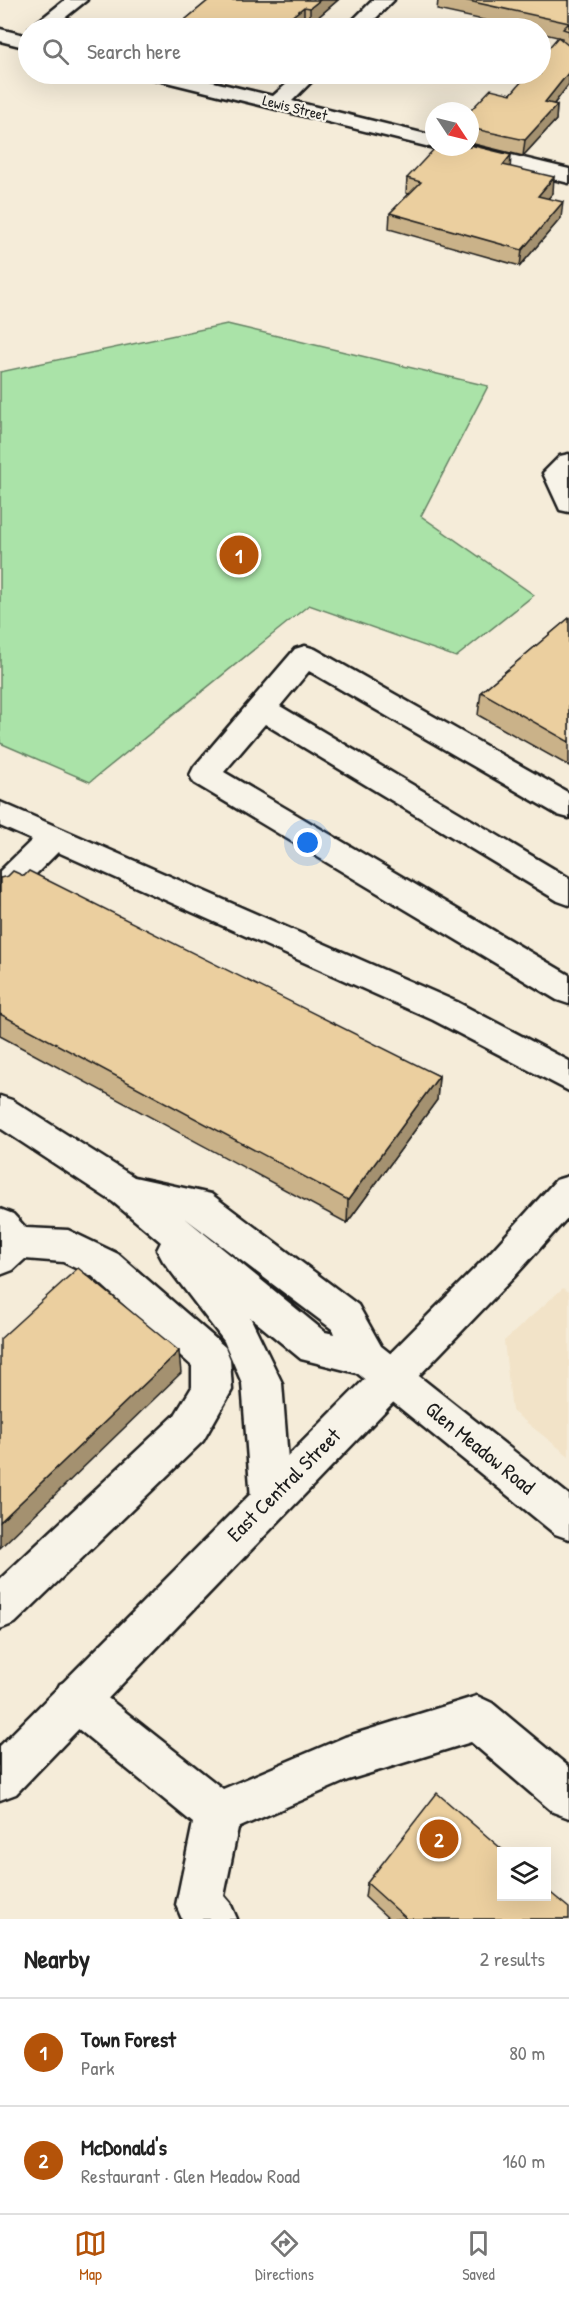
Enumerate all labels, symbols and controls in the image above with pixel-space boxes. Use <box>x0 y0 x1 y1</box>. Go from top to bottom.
search box <box>18 18 551 84</box>
icon: search <box>39 35 72 68</box>
text: Search here <box>87 36 181 66</box>
street label: Lewis Street <box>261 89 330 126</box>
north arrow <box>425 102 479 156</box>
pin: 1 <box>220 532 258 578</box>
your location <box>293 828 322 857</box>
street label: Glen Meadow Road <box>419 1394 541 1501</box>
street label: East Central Street <box>220 1421 347 1548</box>
pin: 2 <box>420 1816 458 1862</box>
map controls <box>497 1847 551 1901</box>
button: layers <box>497 1847 551 1901</box>
text: Nearby <box>24 1941 90 1976</box>
text: 2 results <box>480 1945 545 1972</box>
text: Town Forest <box>81 2024 176 2054</box>
text: 1 <box>40 2039 47 2066</box>
text: 80 m <box>509 2039 545 2066</box>
text: Park <box>81 2054 114 2081</box>
text: McDonald's <box>81 2132 167 2162</box>
text: 2 <box>39 2147 48 2174</box>
text: 160 m <box>503 2147 545 2174</box>
text: Restaurant · Glen Meadow Road <box>81 2162 300 2189</box>
tab: Map <box>74 2227 107 2285</box>
tab: Directions <box>255 2227 314 2285</box>
tab: Saved <box>462 2227 495 2285</box>

